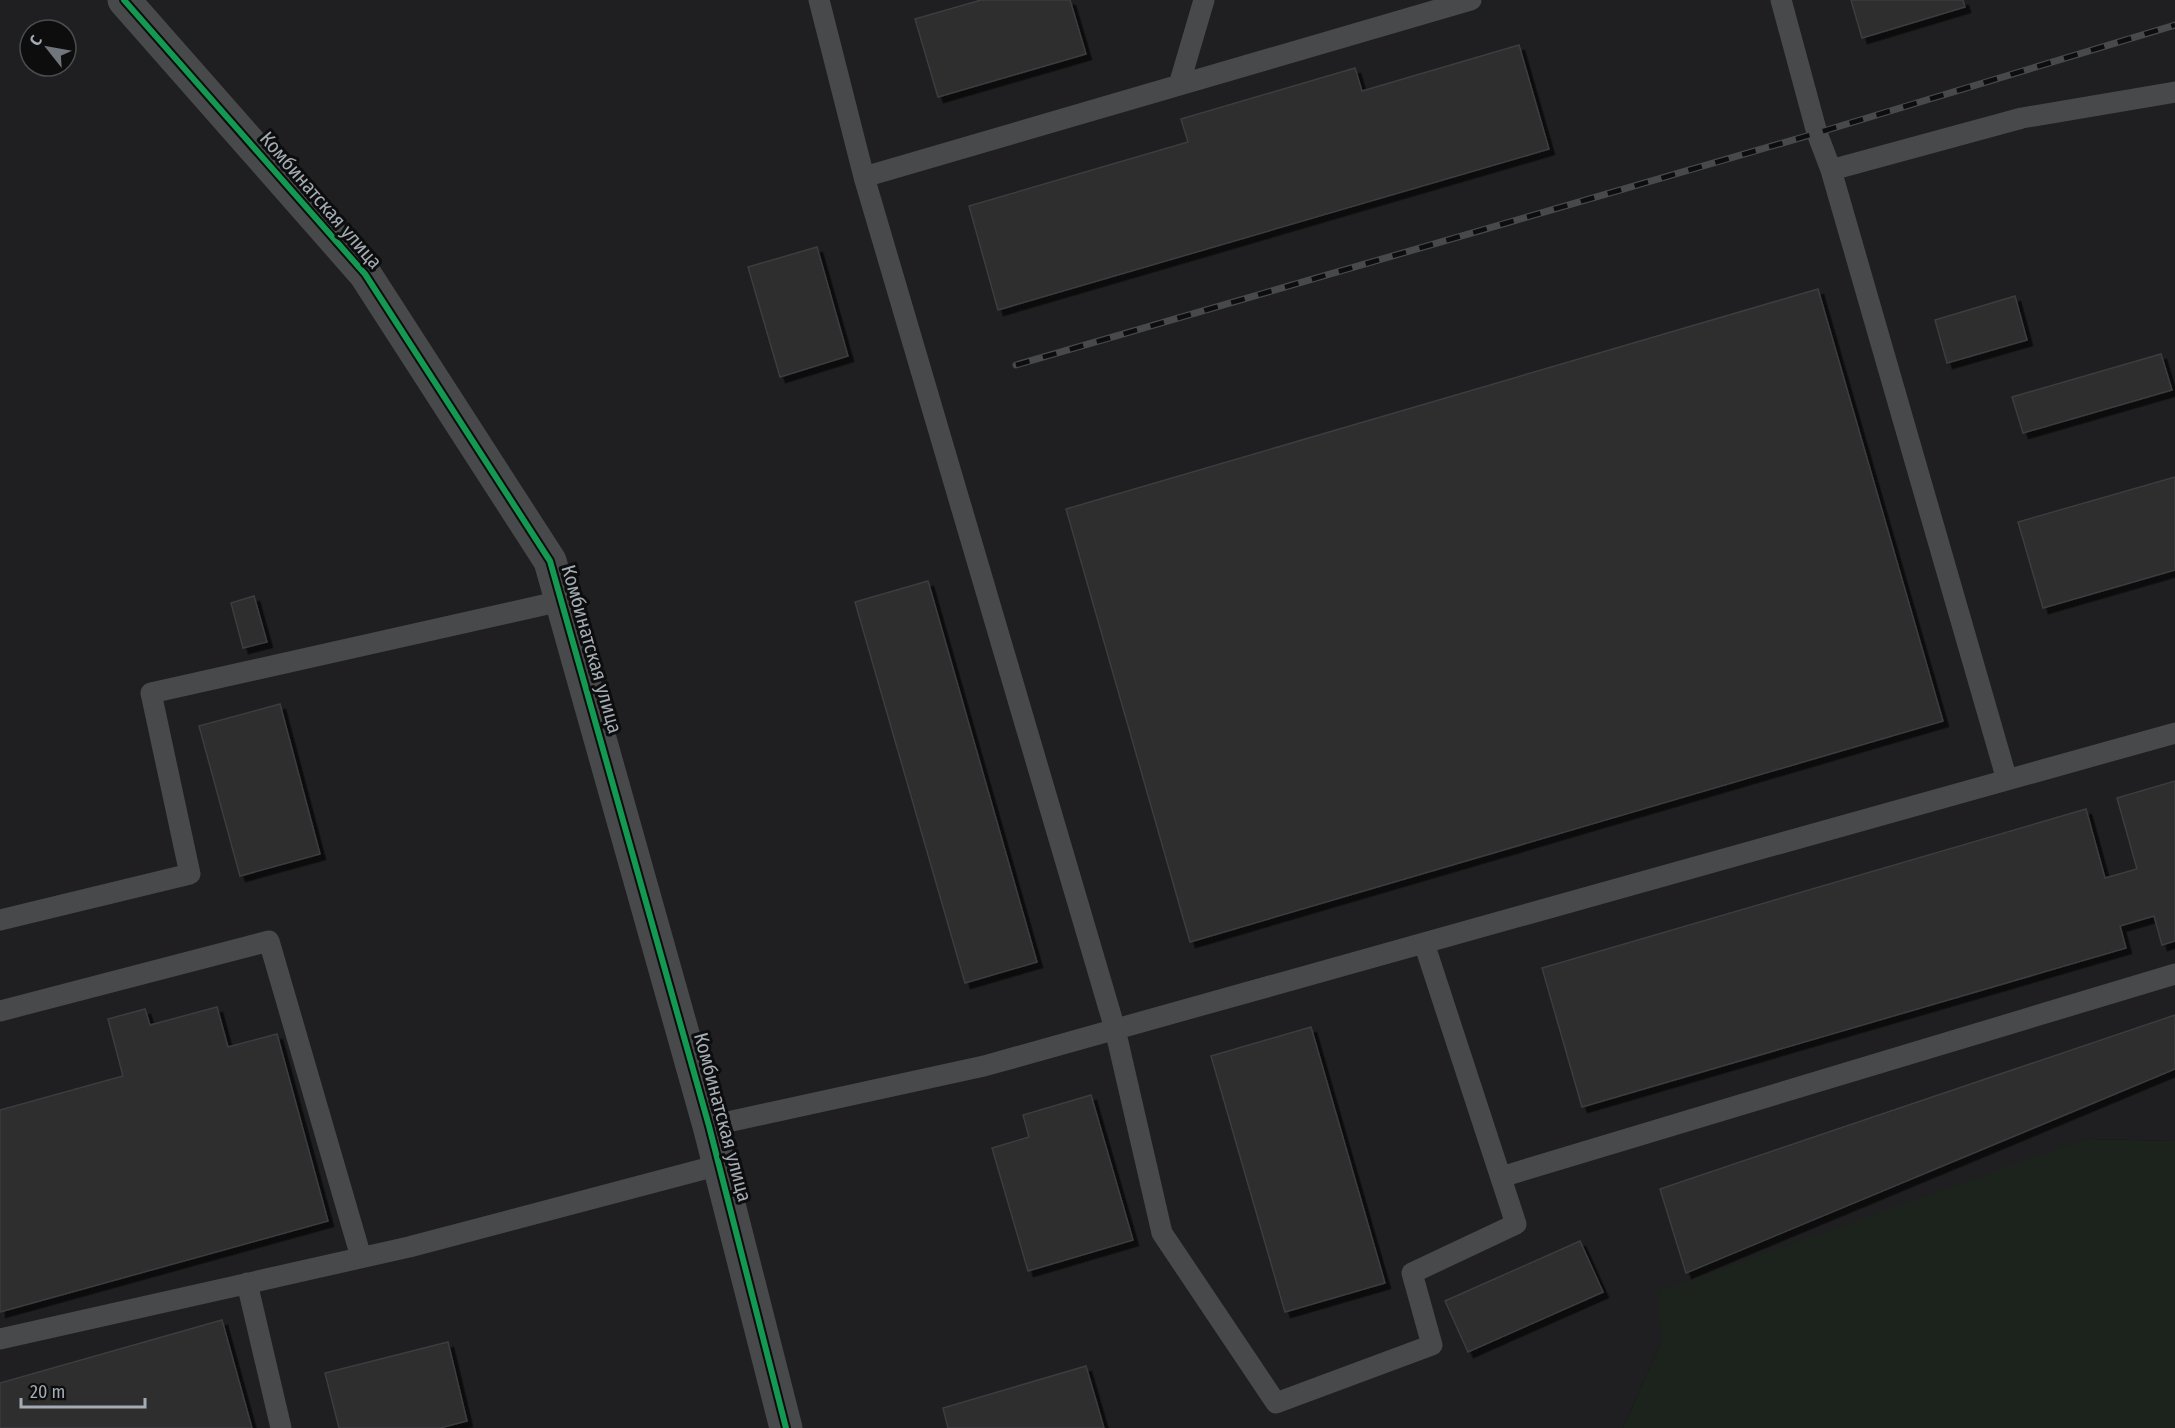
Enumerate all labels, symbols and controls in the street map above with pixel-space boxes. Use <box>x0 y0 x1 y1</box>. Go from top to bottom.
north arrow <box>18 18 78 78</box>
text: С <box>25 32 46 49</box>
street label: Комбинатская улица <box>255 126 387 274</box>
street label: Комбинатская улица <box>556 562 628 736</box>
street label: Комбинатская улица <box>689 1030 757 1204</box>
scale bar <box>21 1371 146 1409</box>
text: 20 m <box>30 1381 65 1403</box>

